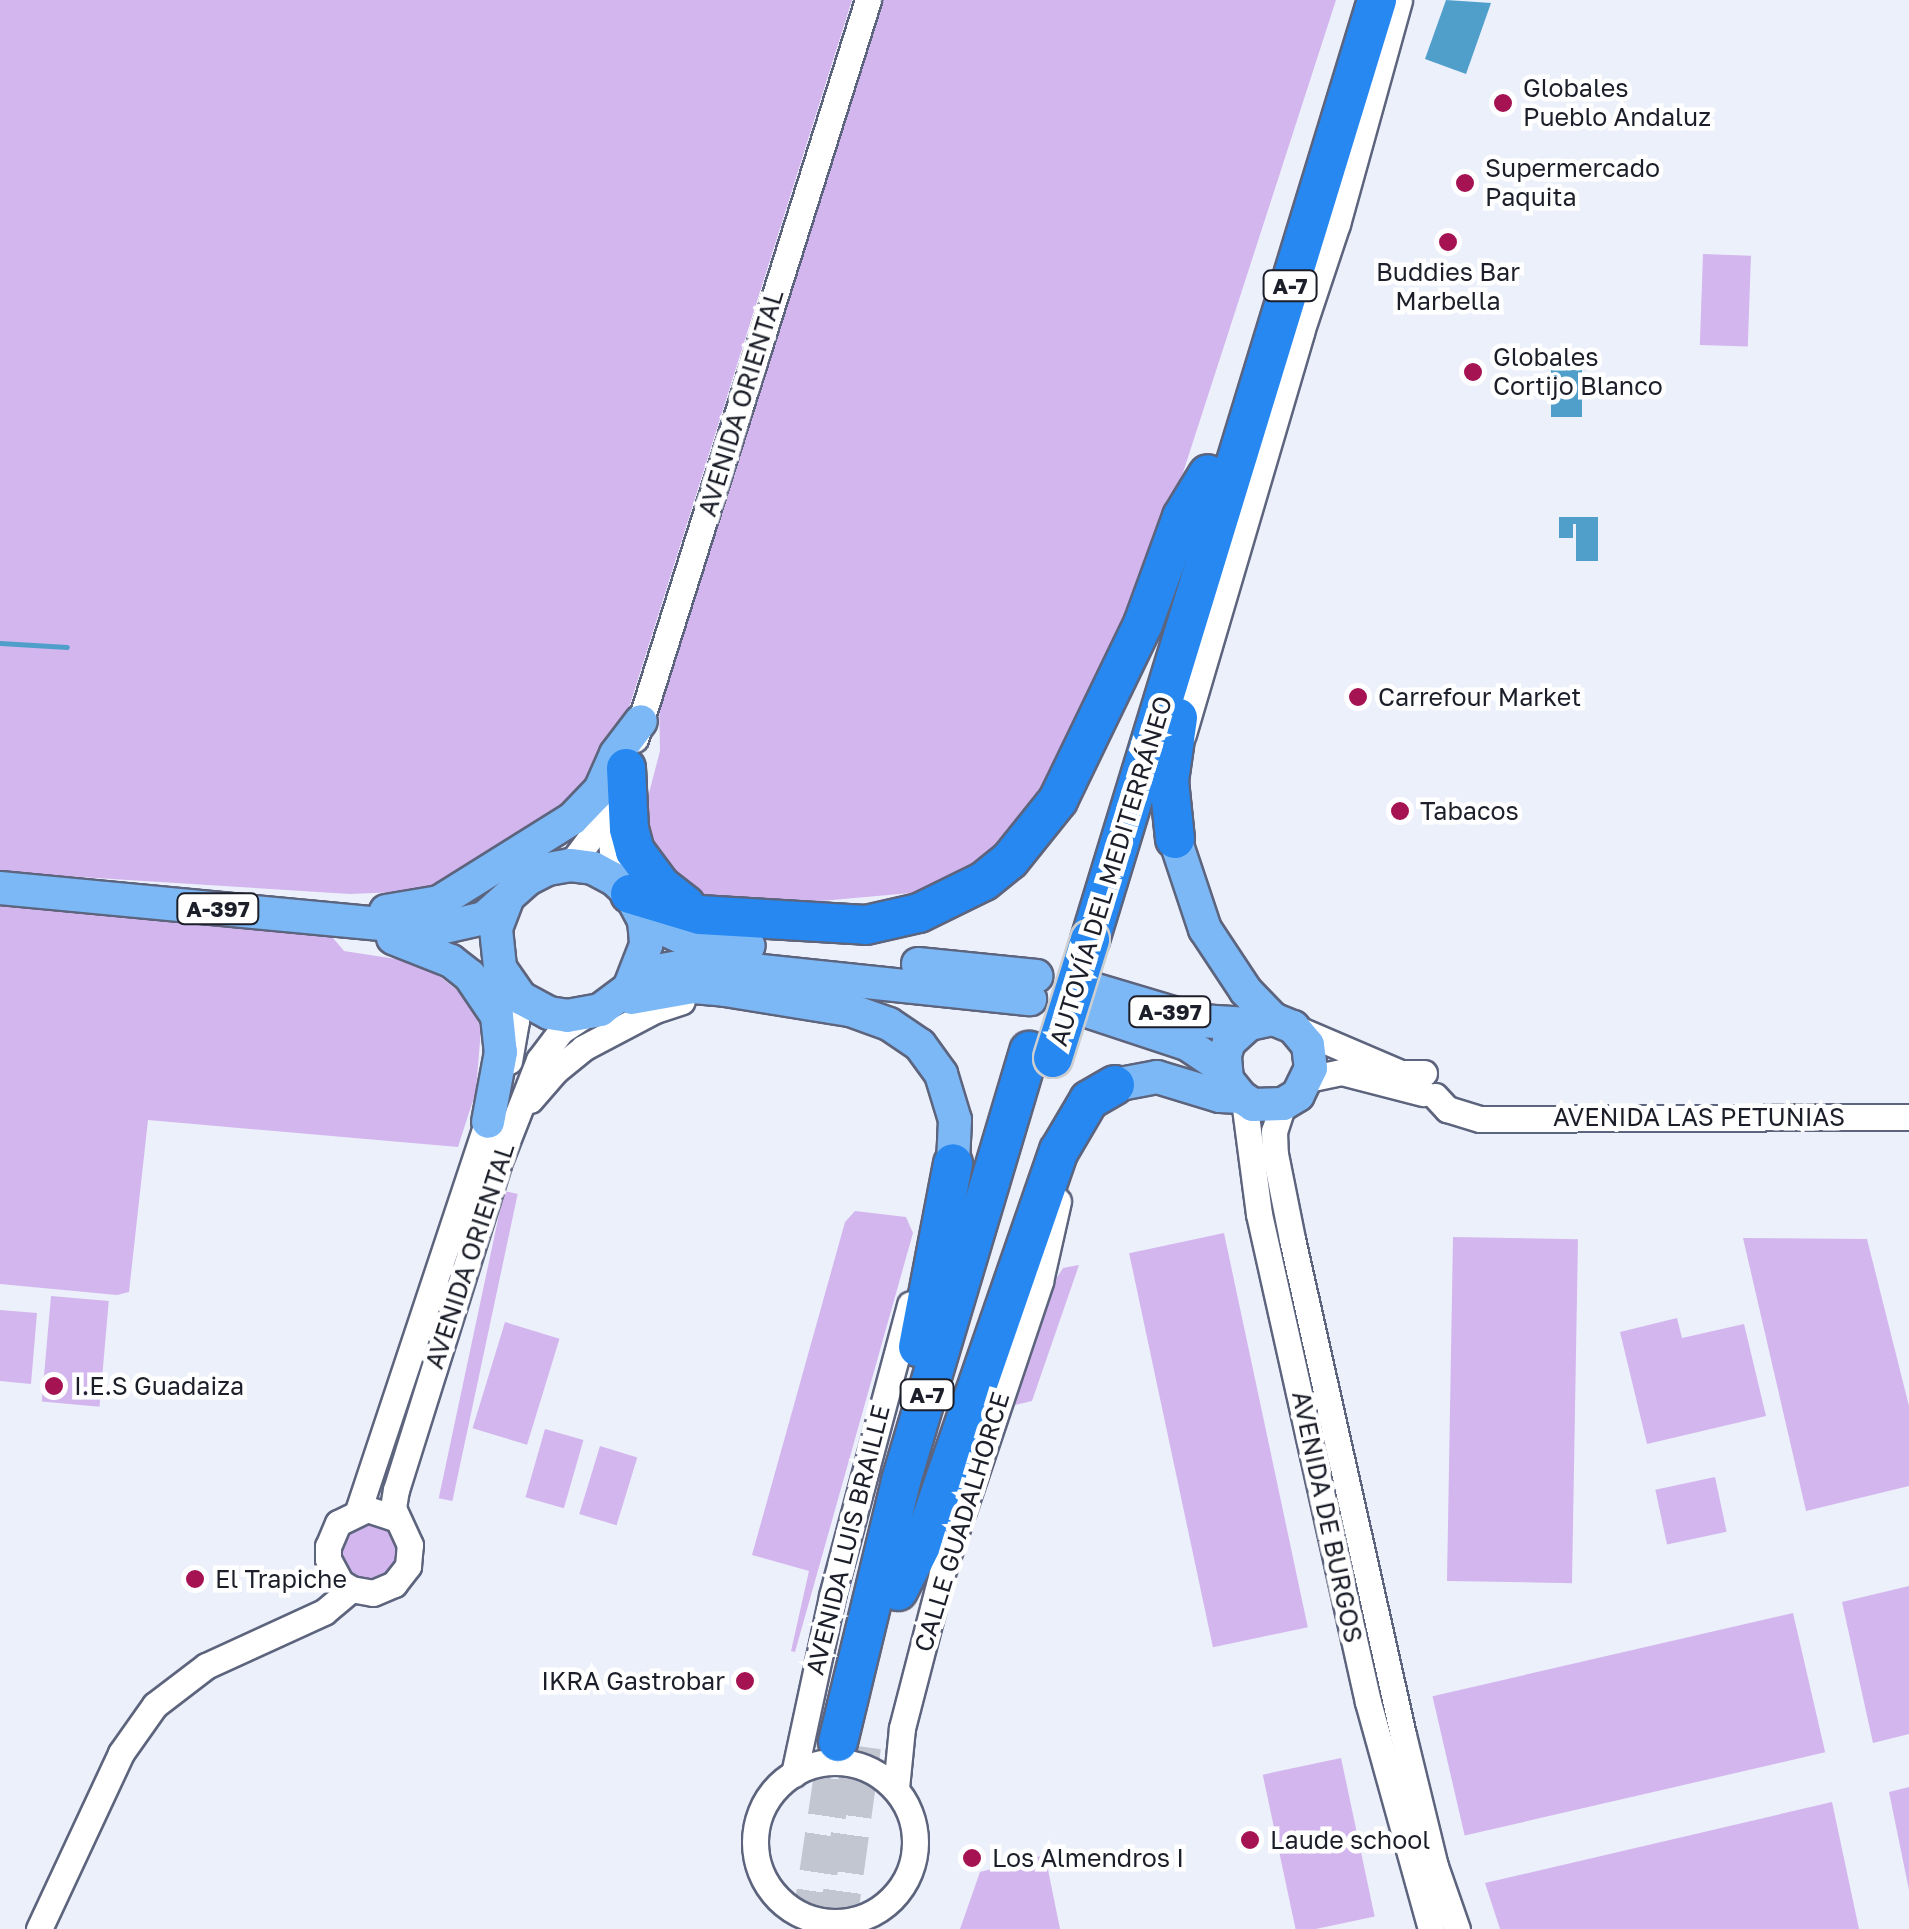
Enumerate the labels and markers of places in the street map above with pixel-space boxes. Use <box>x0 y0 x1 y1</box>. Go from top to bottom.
place label: Globales Pueblo Andaluz <box>1523 74 1711 133</box>
marker: Globales Pueblo Andaluz <box>1492 92 1514 114</box>
place label: Supermercado Paquita <box>1485 154 1660 213</box>
marker: Supermercado Paquita <box>1454 172 1476 194</box>
marker: Buddies Bar Marbella <box>1437 231 1459 253</box>
place label: Buddies Bar Marbella <box>1376 258 1520 317</box>
place label: Globales Cortijo Blanco <box>1493 343 1663 402</box>
marker: Globales Cortijo Blanco <box>1462 361 1484 383</box>
place label: Carrefour Market <box>1378 682 1581 712</box>
marker: Carrefour Market <box>1347 686 1369 708</box>
place label: Tabacos <box>1420 796 1519 826</box>
marker: Tabacos <box>1389 800 1411 822</box>
place label: I.E.S Guadaiza <box>74 1371 244 1401</box>
marker: I.E.S Guadaiza <box>43 1375 65 1397</box>
place label: El Trapiche <box>215 1564 347 1594</box>
marker: El Trapiche <box>184 1568 206 1590</box>
place label: IKRA Gastrobar <box>541 1666 725 1696</box>
marker: IKRA Gastrobar <box>734 1670 756 1692</box>
place label: Laude school <box>1270 1825 1430 1855</box>
marker: Laude school <box>1239 1829 1261 1851</box>
place label: Los Almendros I <box>992 1843 1184 1873</box>
marker: Los Almendros I <box>961 1847 983 1869</box>

